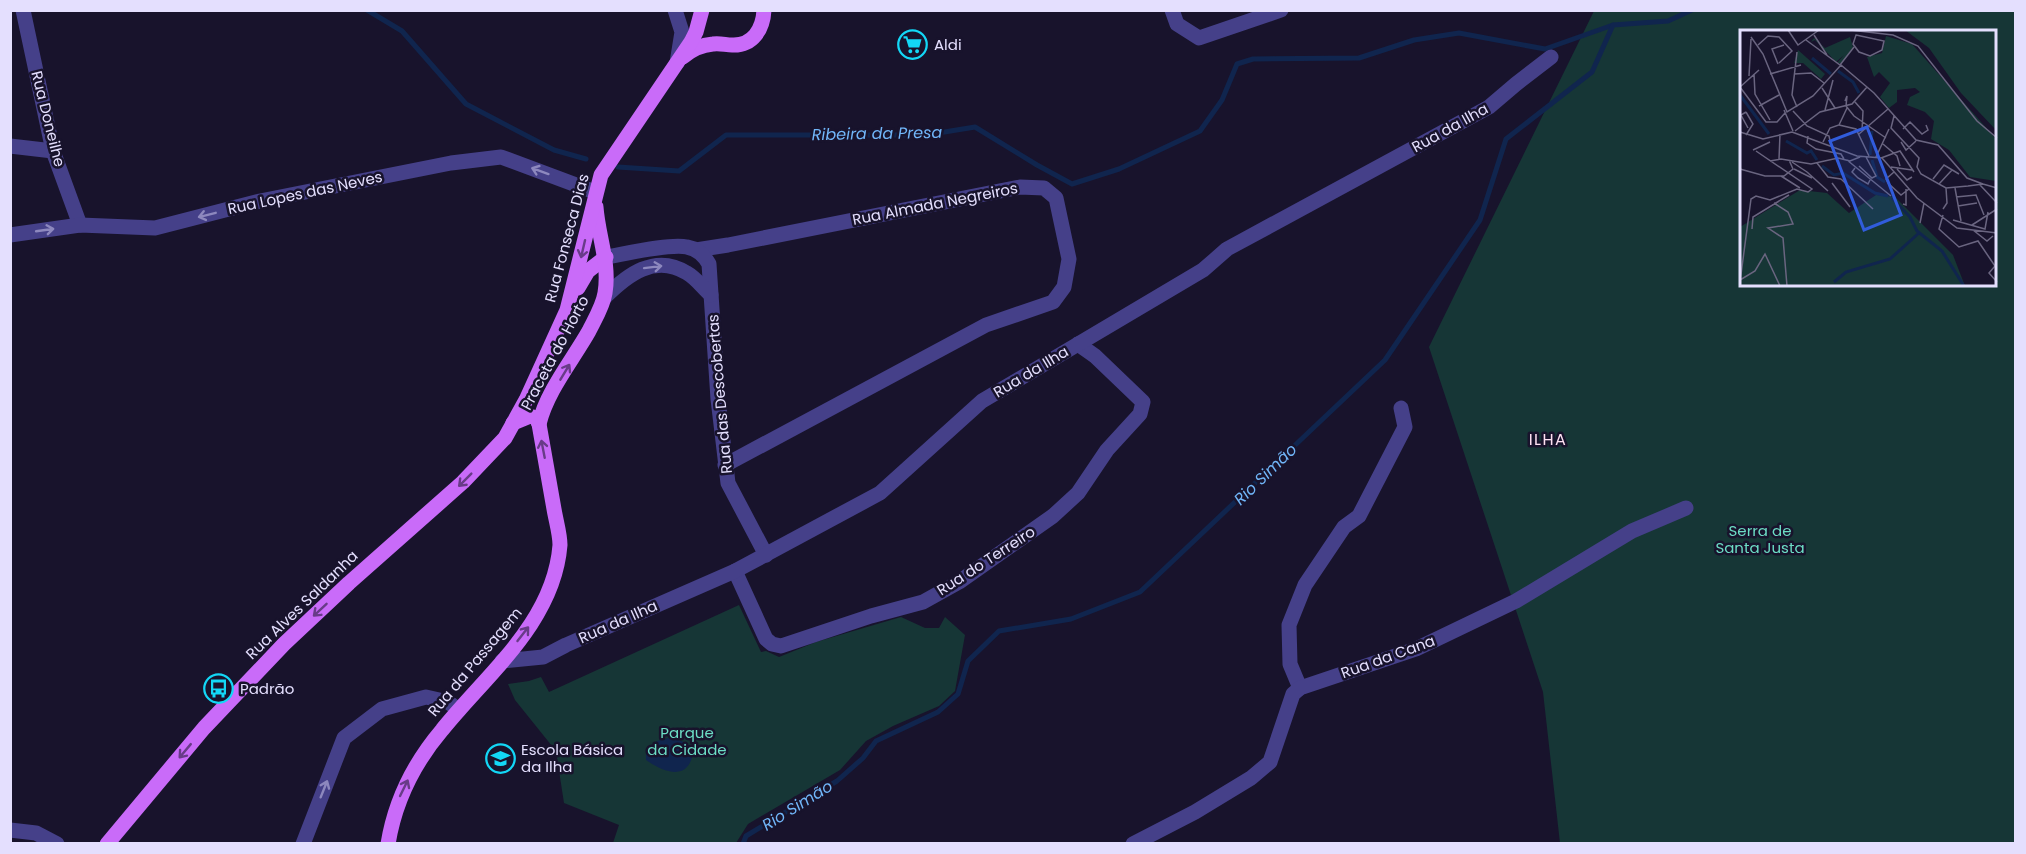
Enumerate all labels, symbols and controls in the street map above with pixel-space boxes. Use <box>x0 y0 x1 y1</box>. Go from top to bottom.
supermarket icon: Aldi <box>897 29 929 61</box>
inset map <box>1740 30 1996 286</box>
place label: Aldi <box>934 34 962 55</box>
street label: Rua Doneilhe <box>26 69 71 169</box>
street label: Rua da Ilha <box>1408 98 1492 157</box>
water label: Ribeira da Presa <box>812 121 943 146</box>
one-way arrow <box>532 165 550 176</box>
street label: Rua Lopes das Neves <box>226 166 384 219</box>
street label: Rua Fonseca Dias <box>539 171 594 304</box>
street label: Rua Almada Negreiros <box>850 177 1020 230</box>
one-way arrow <box>198 209 217 221</box>
one-way arrow <box>35 224 55 235</box>
one-way arrow <box>577 239 588 258</box>
one-way arrow <box>643 261 662 272</box>
street label: Praceta do Horto <box>516 292 594 414</box>
street label: Rua das Descobertas <box>702 313 737 475</box>
street label: Rua da Ilha <box>989 341 1072 402</box>
one-way arrow <box>559 364 571 381</box>
district label: ILHA <box>1529 428 1567 451</box>
water label: Rio Simão <box>1229 438 1302 510</box>
one-way arrow <box>537 440 548 460</box>
one-way arrow <box>457 473 472 487</box>
park label: Serra de Santa Justa <box>1715 520 1805 558</box>
street label: Rua do Terreiro <box>932 521 1039 600</box>
street label: Rua Alves Saldanha <box>241 546 362 664</box>
street label: Rua da Ilha <box>575 595 661 648</box>
one-way arrow <box>312 603 327 617</box>
street label: Rua da Passagem <box>423 603 527 721</box>
one-way arrow <box>517 626 530 642</box>
street label: Rua da Cana <box>1338 630 1438 683</box>
bus stop icon: Padrão <box>203 673 235 705</box>
place label: Padrão <box>240 678 294 699</box>
park label: Parque da Cidade <box>647 722 727 760</box>
place label: Escola Básica da Ilha <box>521 739 623 777</box>
one-way arrow <box>178 743 192 758</box>
school or university icon: Escola Básica da Ilha <box>484 743 516 775</box>
water label: Rio Simão <box>757 775 837 836</box>
one-way arrow <box>399 779 411 797</box>
one-way arrow <box>319 780 330 799</box>

